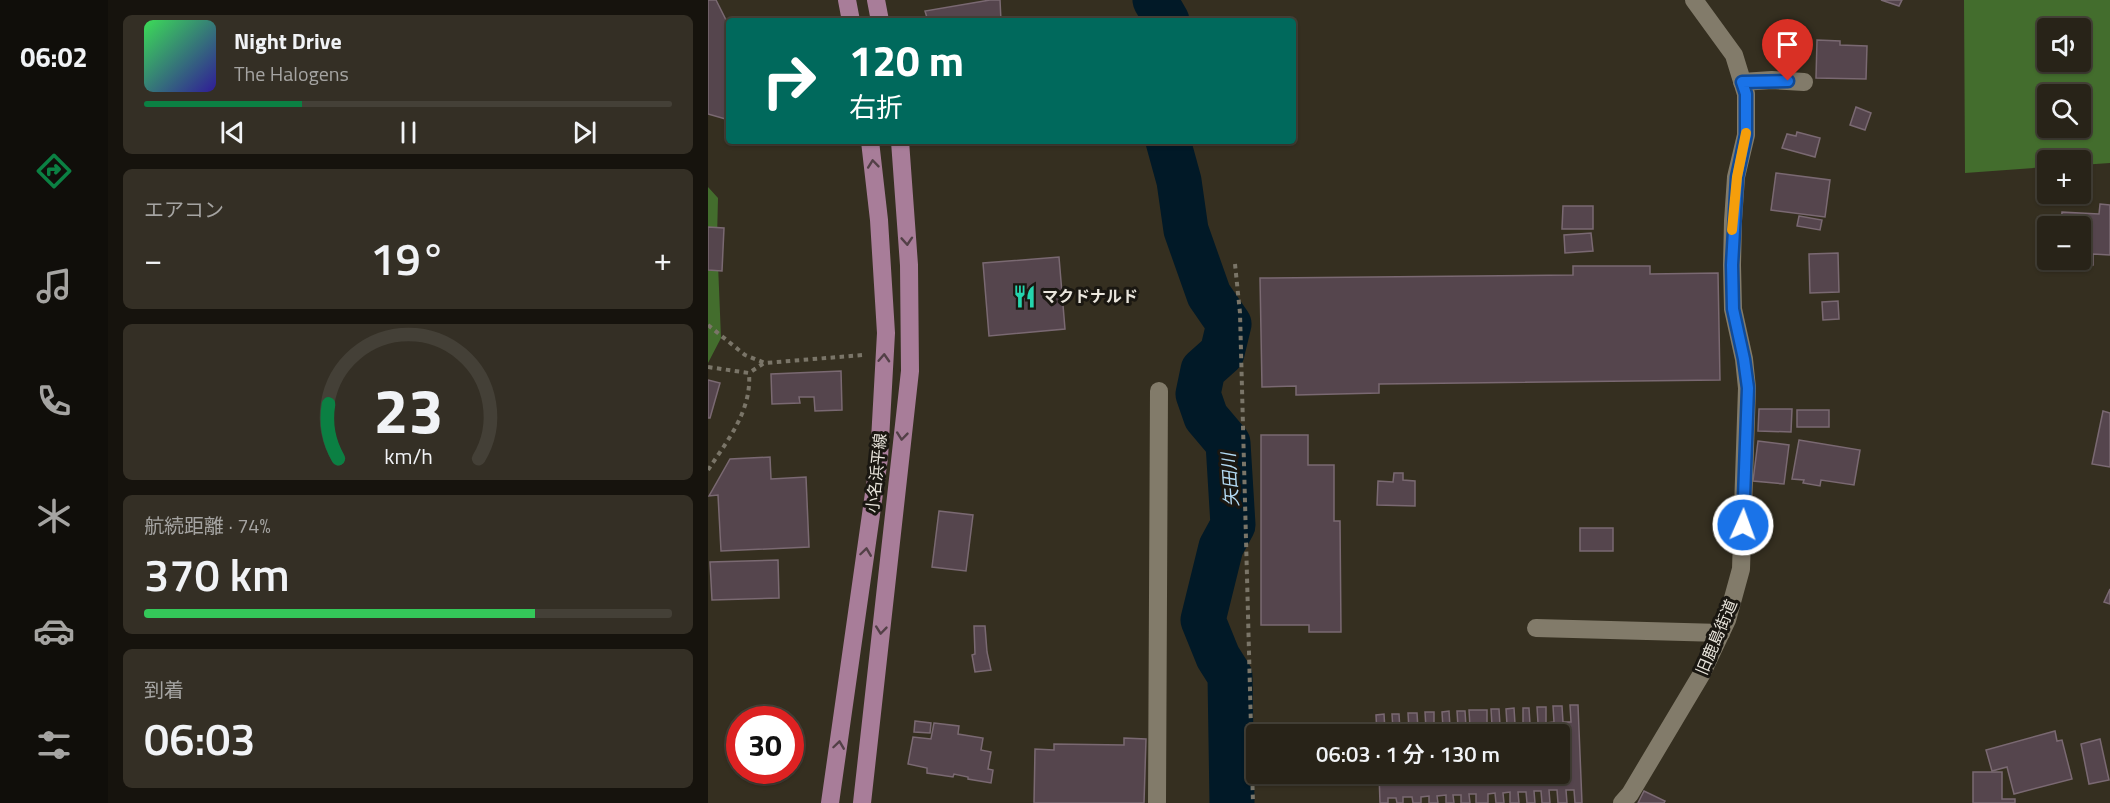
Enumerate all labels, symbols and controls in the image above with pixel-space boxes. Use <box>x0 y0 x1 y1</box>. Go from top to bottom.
map controls <box>2037 18 2091 270</box>
button: sound <box>2037 18 2091 72</box>
pin <box>1762 19 1813 81</box>
text: Night Drive <box>234 24 342 58</box>
text: 120 m <box>849 28 964 92</box>
icon: arrive <box>1771 28 1804 61</box>
text: 06:02 <box>20 36 88 77</box>
icon: right <box>750 42 828 120</box>
text: The Halogens <box>234 58 349 89</box>
button: search <box>2037 84 2091 138</box>
text: 右折 <box>849 86 903 127</box>
icon: previous <box>216 116 249 149</box>
icon: pause <box>392 116 425 149</box>
icon: next <box>568 116 601 149</box>
icon: directions <box>33 150 75 192</box>
button: + <box>2037 150 2091 204</box>
one-way arrow <box>867 159 880 168</box>
text: エアコン <box>144 194 224 225</box>
button: − <box>2037 216 2091 270</box>
text: 19° <box>370 224 446 292</box>
text: − <box>144 234 162 284</box>
text: + <box>654 234 672 284</box>
one-way arrow <box>900 237 913 246</box>
icon: music <box>33 265 75 307</box>
restaurant icon: マクドナルド <box>1011 283 1037 309</box>
place label: マクドナルド <box>1042 284 1138 308</box>
one-way arrow <box>878 354 891 363</box>
text: 23 <box>373 362 443 457</box>
icon: phone <box>33 380 75 422</box>
one-way arrow <box>897 431 909 440</box>
street label: 小名浜平線 <box>860 432 892 514</box>
text: km/h <box>384 440 432 472</box>
water label: 矢田川 <box>1215 450 1245 508</box>
position arrow <box>1711 493 1775 557</box>
icon: climate <box>33 495 75 537</box>
text: 航続距離 · 74% <box>144 510 271 541</box>
text: 370 km <box>144 540 290 608</box>
one-way arrow <box>860 547 872 557</box>
street label: 旧鹿島街道 <box>1689 595 1743 679</box>
icon: car <box>33 610 75 652</box>
one-way arrow <box>875 625 888 634</box>
text: 到着 <box>144 674 184 705</box>
text: 06:03 <box>144 704 256 772</box>
speed limit sign: 30 <box>726 706 804 784</box>
icon: filters <box>33 724 75 766</box>
text: 06:03 · 1 分 · 130 m <box>1316 737 1500 771</box>
one-way arrow <box>832 740 844 750</box>

